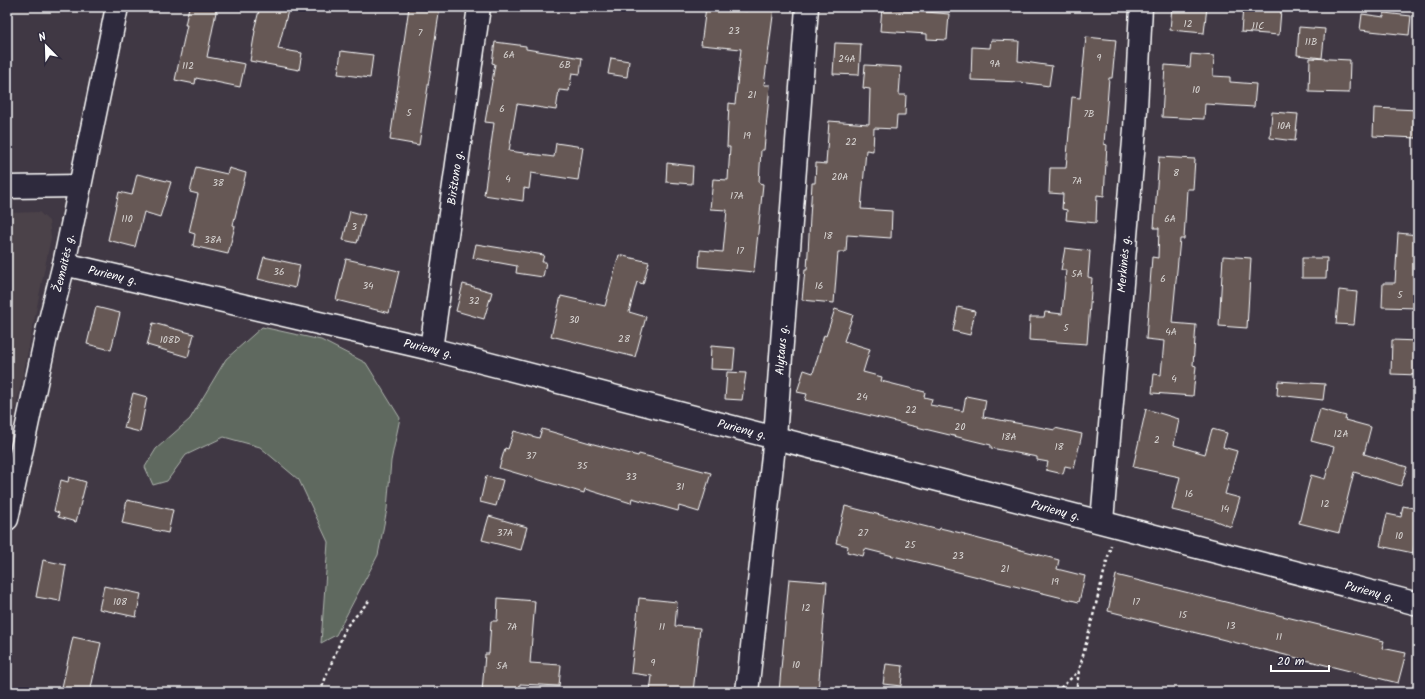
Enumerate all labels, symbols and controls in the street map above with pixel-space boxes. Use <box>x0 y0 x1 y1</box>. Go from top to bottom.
house number: 12 <box>1184 16 1193 32</box>
house number: 11C <box>1252 18 1264 34</box>
house number: 23 <box>728 23 740 39</box>
house number: 7 <box>418 25 423 41</box>
north arrow <box>26 26 66 66</box>
text: N <box>36 28 49 47</box>
house number: 11B <box>1305 34 1317 50</box>
house number: 6A <box>503 47 515 63</box>
house number: 9 <box>1097 50 1102 66</box>
house number: 24A <box>838 51 856 67</box>
house number: 9A <box>990 56 1000 72</box>
house number: 6B <box>559 57 571 73</box>
house number: 112 <box>182 58 194 74</box>
house number: 10 <box>1192 82 1200 98</box>
house number: 21 <box>748 87 756 103</box>
house number: 6 <box>499 101 505 117</box>
house number: 5 <box>406 105 412 121</box>
house number: 7B <box>1084 106 1094 122</box>
house number: 10A <box>1277 118 1291 134</box>
house number: 19 <box>743 128 751 144</box>
house number: 22 <box>845 134 857 150</box>
street label: Birštono g. <box>442 149 468 206</box>
house number: 8 <box>1173 165 1180 181</box>
house number: 20A <box>832 169 848 185</box>
house number: 4 <box>505 171 511 187</box>
house number: 7A <box>1072 173 1082 189</box>
house number: 38 <box>212 175 225 191</box>
house number: 17A <box>730 188 744 204</box>
house number: 110 <box>121 211 133 227</box>
house number: 6A <box>1164 211 1176 227</box>
house number: 3 <box>351 219 357 235</box>
house number: 18 <box>823 228 834 244</box>
street label: Žemaitės g. <box>48 232 79 294</box>
house number: 38A <box>204 232 222 248</box>
street label: Merkinės g. <box>1112 234 1136 293</box>
house number: 17 <box>736 243 744 259</box>
street label: Purienų g. <box>86 260 139 290</box>
house number: 36 <box>273 264 285 280</box>
house number: 5A <box>1071 266 1083 282</box>
house number: 6 <box>1160 271 1166 287</box>
house number: 34 <box>362 278 374 294</box>
house number: 16 <box>815 278 823 294</box>
house number: 5 <box>1397 287 1403 303</box>
house number: 32 <box>468 293 480 309</box>
house number: 30 <box>569 312 579 328</box>
house number: 5 <box>1063 320 1069 336</box>
street label: Alytaus g. <box>770 324 793 376</box>
house number: 4A <box>1165 324 1177 340</box>
house number: 28 <box>618 331 631 347</box>
house number: 108D <box>160 332 181 348</box>
street label: Purienų g. <box>402 333 455 364</box>
house number: 4 <box>1171 371 1177 387</box>
house number: 24 <box>856 389 868 405</box>
house number: 22 <box>905 402 917 418</box>
street label: Purienų g. <box>715 414 769 445</box>
house number: 20 <box>955 419 965 435</box>
house number: 12A <box>1333 426 1349 442</box>
house number: 18A <box>1001 429 1017 445</box>
house number: 2 <box>1154 432 1160 448</box>
house number: 18 <box>1054 439 1065 455</box>
house number: 37 <box>526 448 537 464</box>
house number: 35 <box>576 458 588 474</box>
house number: 33 <box>625 469 637 485</box>
house number: 31 <box>676 479 684 495</box>
house number: 16 <box>1185 486 1193 502</box>
street label: Purienų g. <box>1029 495 1083 526</box>
house number: 12 <box>1321 496 1330 512</box>
house number: 14 <box>1221 501 1230 517</box>
house number: 37A <box>497 525 513 541</box>
house number: 27 <box>858 525 869 541</box>
house number: 10 <box>1395 528 1403 544</box>
house number: 25 <box>904 537 916 553</box>
house number: 23 <box>952 548 964 564</box>
house number: 21 <box>1001 561 1009 577</box>
house number: 19 <box>1051 574 1059 590</box>
street label: Purienų g. <box>1343 576 1396 607</box>
house number: 108 <box>113 594 128 610</box>
house number: 17 <box>1132 594 1140 610</box>
house number: 12 <box>802 600 811 616</box>
house number: 15 <box>1179 607 1188 623</box>
house number: 13 <box>1227 618 1236 634</box>
house number: 7A <box>507 619 517 635</box>
house number: 11 <box>659 619 665 635</box>
house number: 11 <box>1276 629 1282 645</box>
scale bar <box>1271 647 1329 673</box>
text: 20 m <box>1277 652 1305 671</box>
house number: 9 <box>651 655 656 671</box>
house number: 10 <box>792 657 800 673</box>
house number: 5A <box>496 658 508 674</box>

